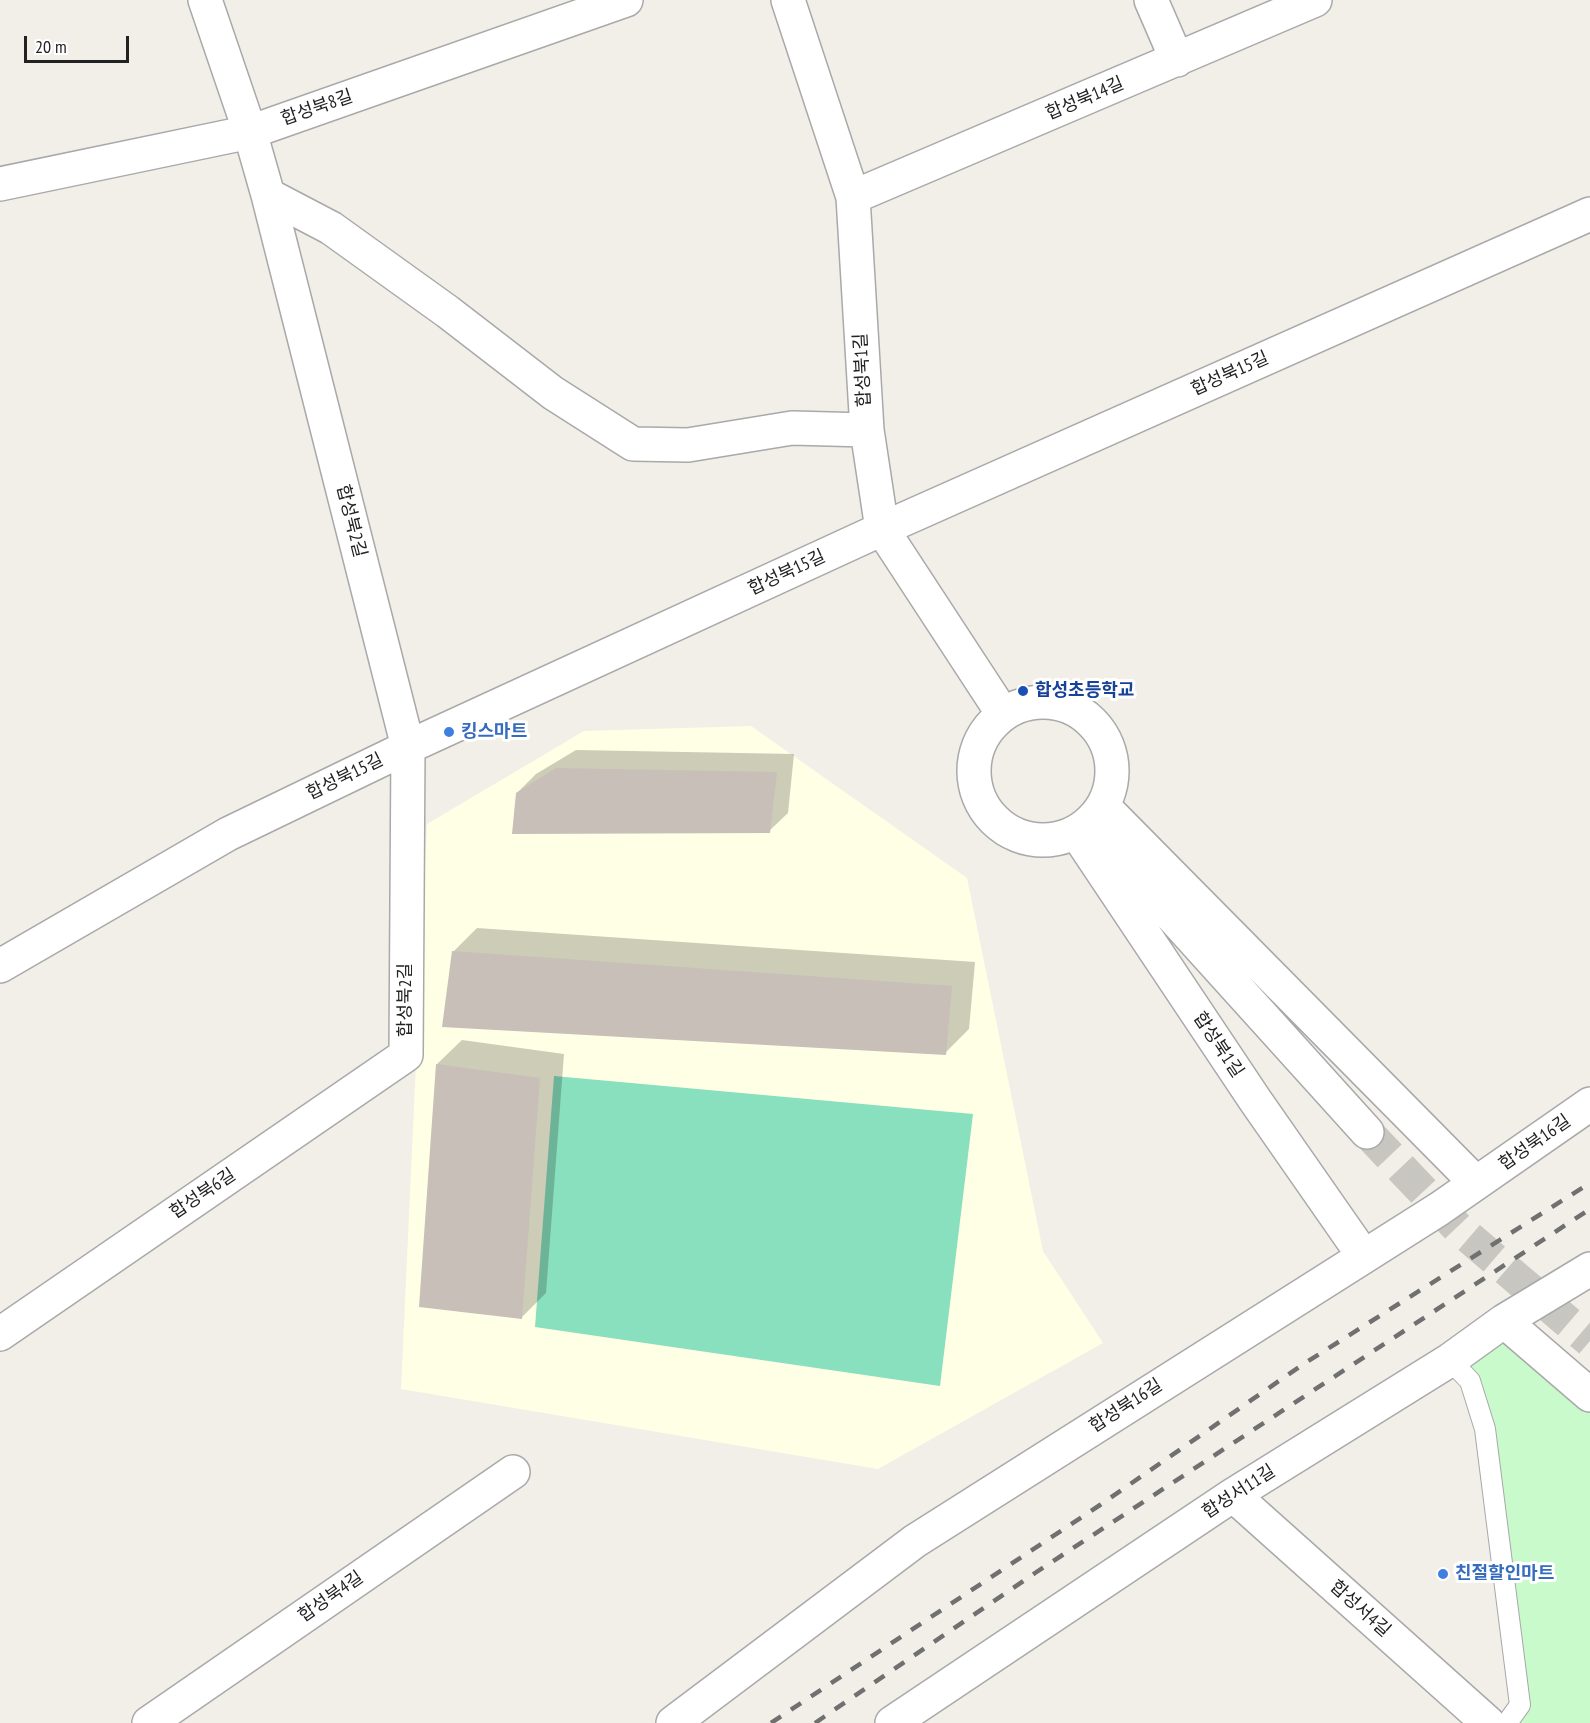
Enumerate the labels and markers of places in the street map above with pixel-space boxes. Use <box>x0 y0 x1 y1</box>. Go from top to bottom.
place label: 합성초등학교 <box>1035 680 1134 702</box>
marker: 합성초등학교 <box>1016 684 1030 698</box>
place label: 킹스마트 <box>461 721 527 743</box>
marker: 킹스마트 <box>442 725 456 739</box>
place label: 친절할인마트 <box>1455 1563 1554 1585</box>
marker: 친절할인마트 <box>1436 1567 1450 1581</box>

